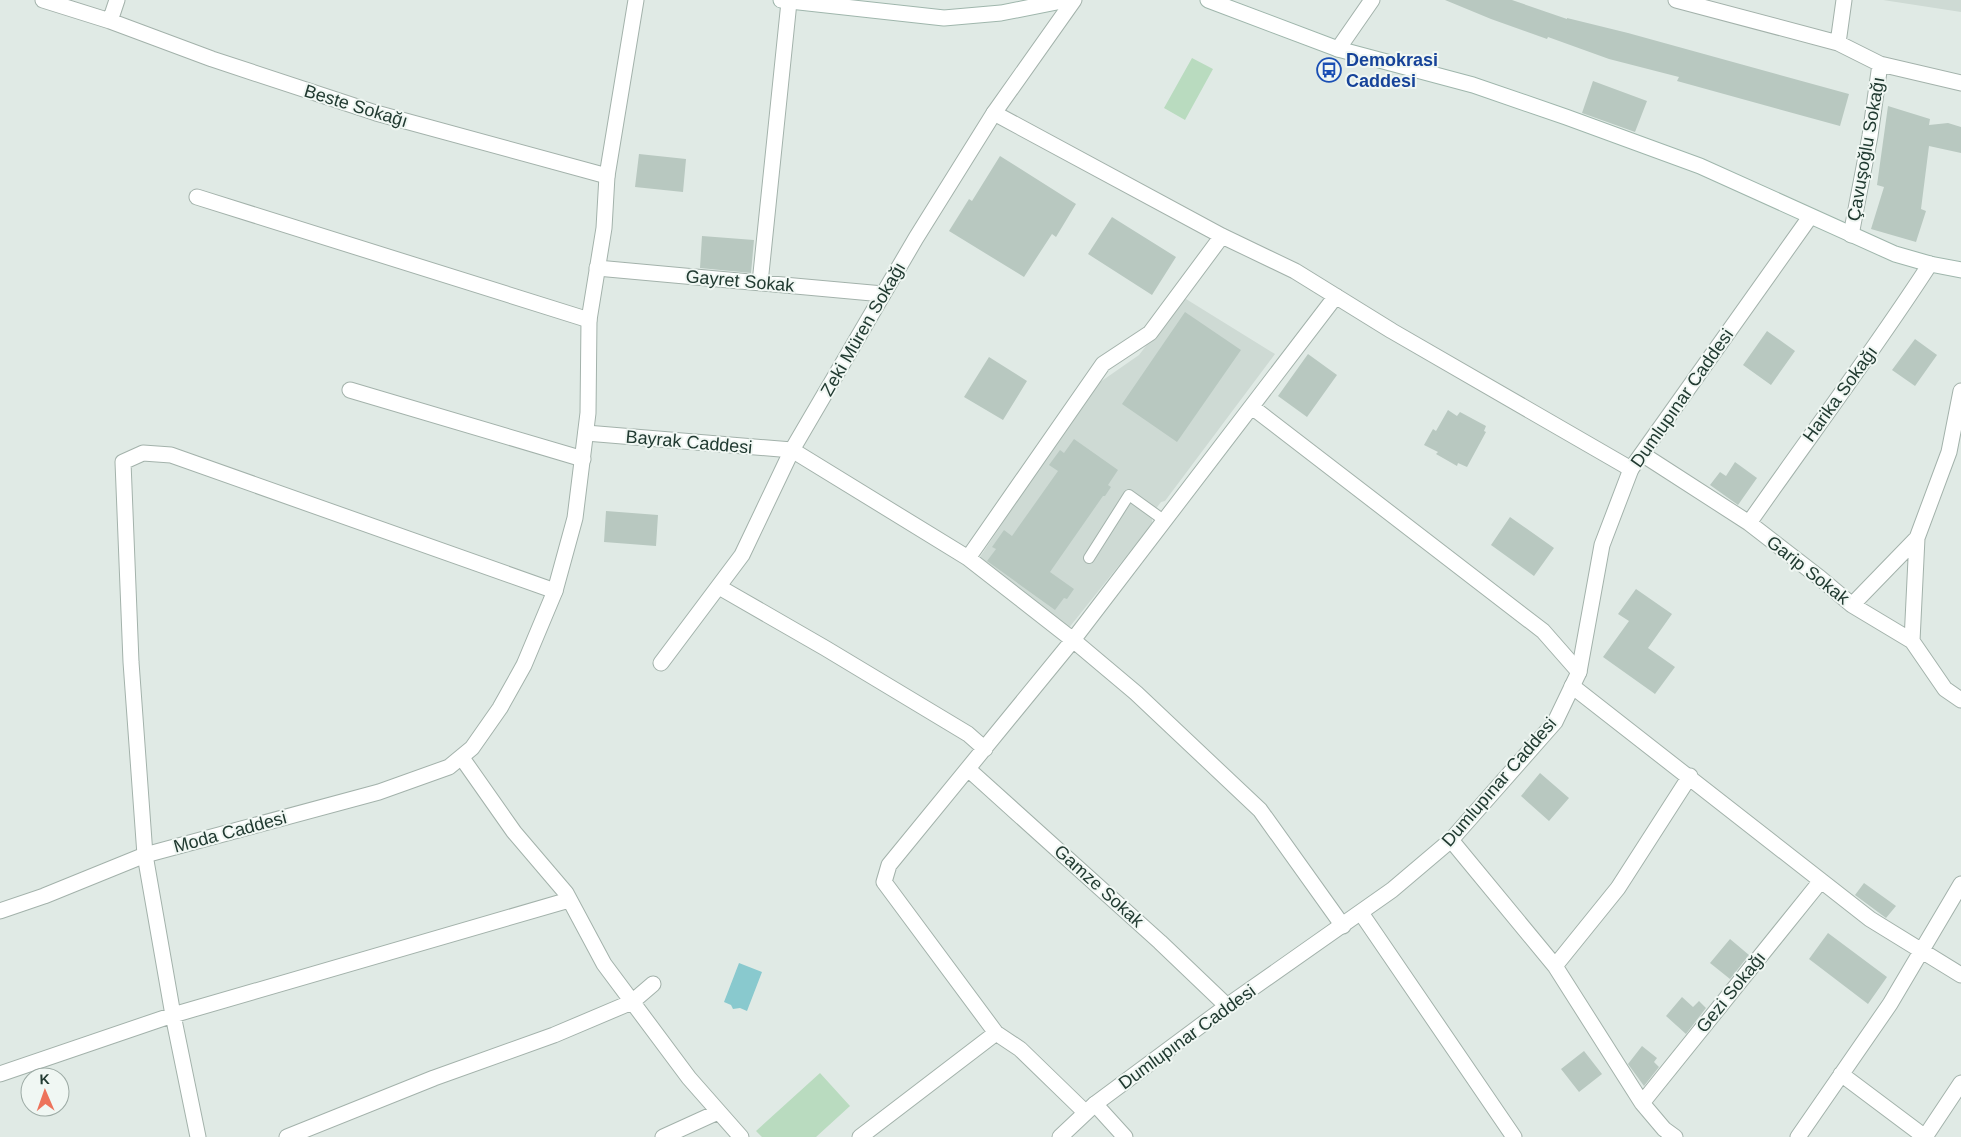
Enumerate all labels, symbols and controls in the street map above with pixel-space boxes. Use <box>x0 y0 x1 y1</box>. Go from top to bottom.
place label: Demokrasi Caddesi <box>1346 50 1438 91</box>
bus stop icon: Demokrasi Caddesi <box>1316 57 1342 83</box>
street label: Çavuşoğlu Sokağı <box>1843 75 1889 223</box>
street label: Beste Sokağı <box>302 81 410 131</box>
street label: Zeki Müren Sokağı <box>817 259 909 399</box>
street label: Gayret Sokak <box>685 266 796 296</box>
street label: Dumlupınar Caddesi <box>1627 325 1737 471</box>
street label: Harika Sokağı <box>1799 342 1881 446</box>
street label: Bayrak Caddesi <box>625 427 753 457</box>
street label: Garip Sokak <box>1763 532 1854 609</box>
street label: Dumlupınar Caddesi <box>1438 714 1560 850</box>
street label: Moda Caddesi <box>171 807 289 857</box>
street label: Gamze Sokak <box>1050 841 1148 932</box>
street label: Gezi Sokağı <box>1692 948 1770 1036</box>
street label: Dumlupınar Caddesi <box>1115 981 1259 1093</box>
north arrow <box>20 1067 70 1117</box>
text: K <box>39 1071 50 1087</box>

